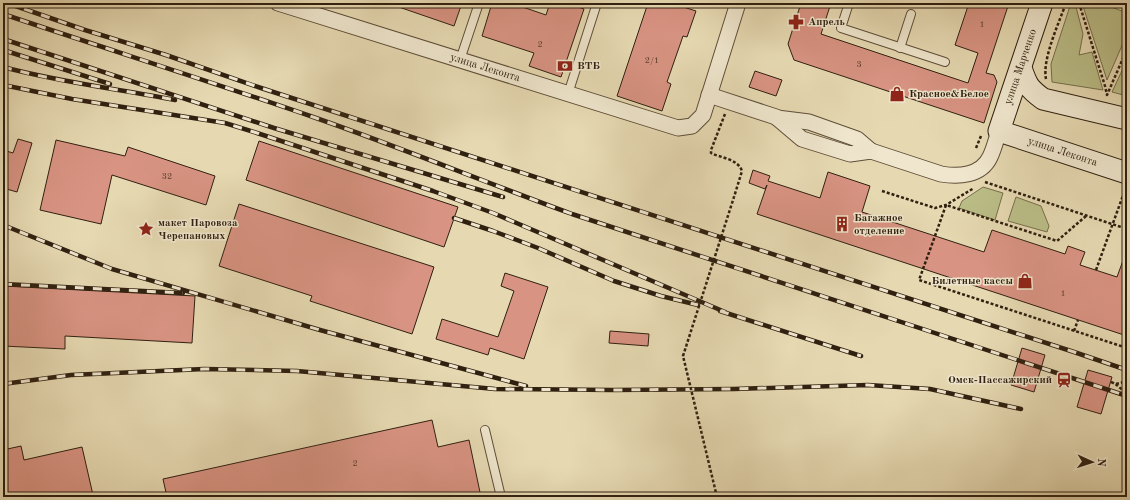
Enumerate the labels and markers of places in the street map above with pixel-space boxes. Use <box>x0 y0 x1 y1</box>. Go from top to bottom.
pharmacy icon: Апрель <box>787 13 805 31</box>
place label: Апрель <box>808 17 845 28</box>
bank icon: ВТБ <box>556 57 574 75</box>
place label: ВТБ <box>577 61 600 72</box>
shop icon: Красное&Белое <box>888 85 906 103</box>
place label: Красное&Белое <box>909 89 989 100</box>
place label: Багажное отделение <box>854 213 904 237</box>
building icon: Багажное отделение <box>833 215 851 233</box>
place label: макет Паровоза Черепановых <box>158 218 238 242</box>
place icon: макет Паровоза Черепановых <box>137 220 155 238</box>
shop icon: Билетные кассы <box>1016 272 1034 290</box>
place label: Билетные кассы <box>931 276 1013 287</box>
station icon: Омск-Пассажирский <box>1055 371 1073 389</box>
place label: Омск-Пассажирский <box>948 375 1052 386</box>

